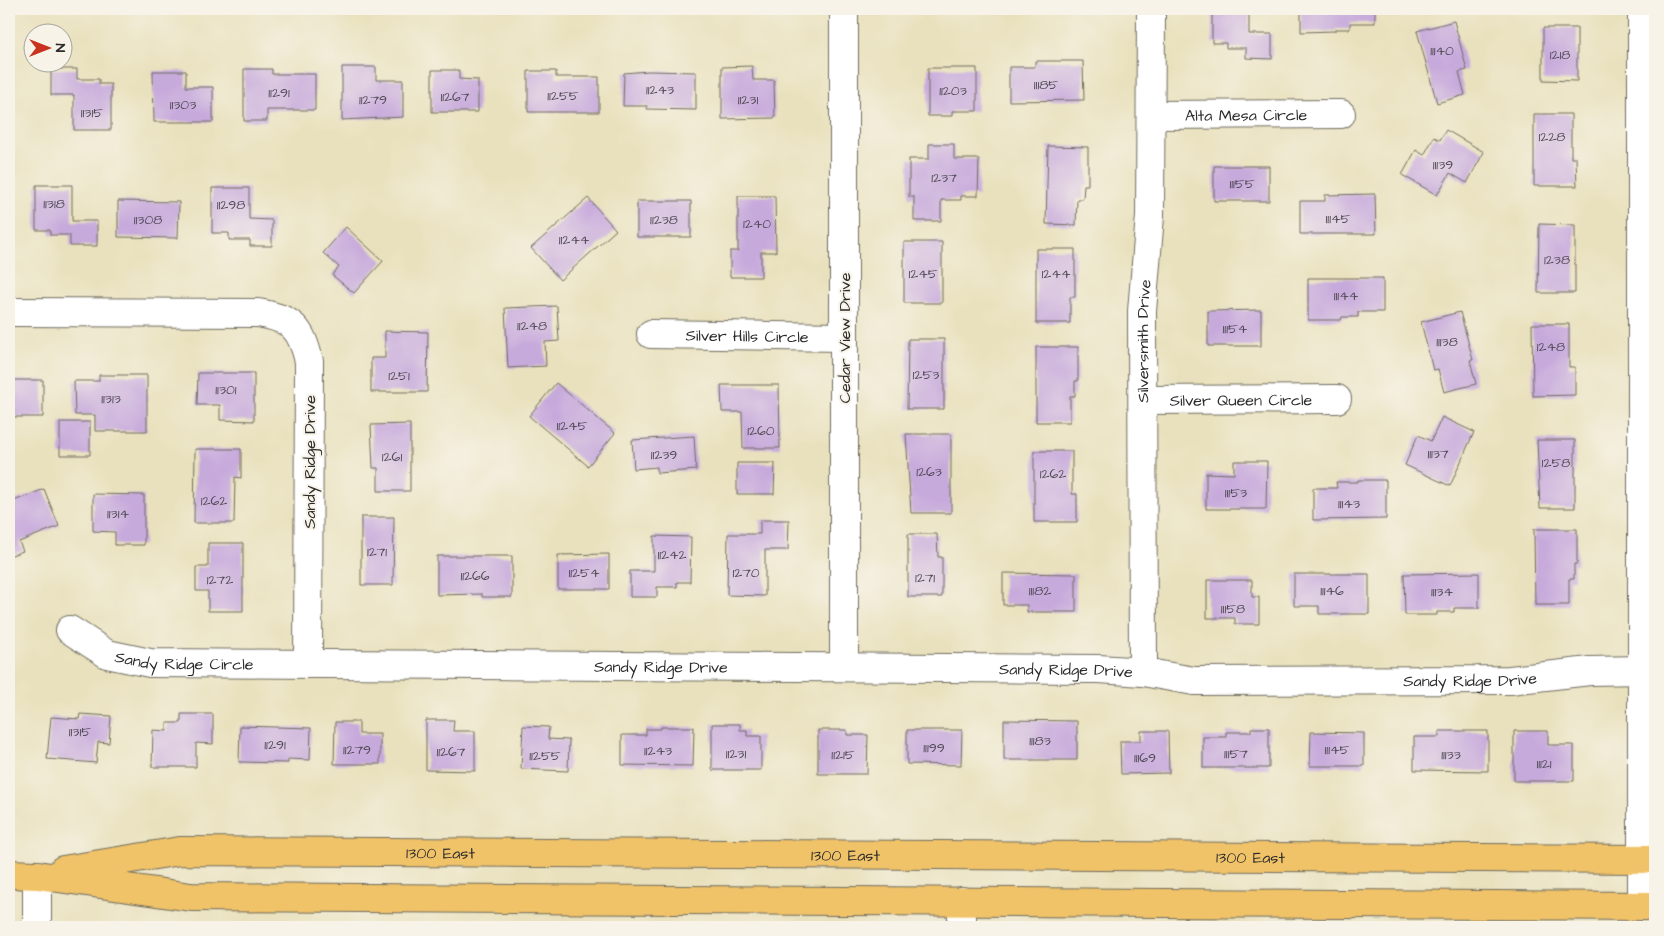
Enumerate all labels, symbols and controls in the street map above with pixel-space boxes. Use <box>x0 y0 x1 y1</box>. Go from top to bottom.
north arrow <box>22 22 72 72</box>
house number: 11140 <box>1430 41 1454 61</box>
text: N <box>50 44 70 53</box>
house number: 1218 <box>1550 45 1570 65</box>
house number: 11185 <box>1034 75 1058 95</box>
house number: 11243 <box>646 80 674 100</box>
house number: 11203 <box>939 81 967 101</box>
house number: 11291 <box>268 83 290 103</box>
house number: 11255 <box>547 86 579 106</box>
house number: 11267 <box>441 87 470 107</box>
house number: 11279 <box>359 90 387 110</box>
house number: 11231 <box>738 90 758 110</box>
house number: 11303 <box>170 95 196 115</box>
house number: 11315 <box>81 103 103 123</box>
street label: Alta Mesa Circle <box>1185 104 1307 127</box>
house number: 1228 <box>1539 127 1565 147</box>
house number: 11139 <box>1433 155 1453 175</box>
house number: 1237 <box>931 168 957 188</box>
house number: 11155 <box>1229 174 1255 194</box>
house number: 11318 <box>43 194 65 214</box>
house number: 11298 <box>217 195 245 215</box>
house number: 11145 <box>1326 209 1350 229</box>
house number: 11308 <box>134 210 162 230</box>
house number: 11238 <box>650 210 678 230</box>
house number: 1240 <box>743 214 771 234</box>
house number: 11244 <box>559 230 590 250</box>
house number: 1238 <box>1544 250 1570 270</box>
house number: 1245 <box>908 264 938 284</box>
house number: 1244 <box>1042 264 1071 284</box>
street label: Cedar View Drive <box>834 272 856 403</box>
street label: Silversmith Drive <box>1132 278 1157 403</box>
house number: 11144 <box>1334 286 1359 306</box>
house number: 11248 <box>517 316 547 336</box>
house number: 11154 <box>1223 319 1248 339</box>
street label: Silver Hills Circle <box>685 325 809 348</box>
house number: 11138 <box>1436 332 1458 352</box>
house number: 1248 <box>1537 337 1565 357</box>
house number: 1253 <box>913 365 939 385</box>
house number: 1251 <box>388 366 410 386</box>
house number: 11301 <box>215 380 237 400</box>
house number: 11313 <box>101 389 121 409</box>
street label: Silver Queen Circle <box>1170 389 1313 412</box>
street label: Sandy Ridge Drive <box>299 395 322 529</box>
house number: 11245 <box>556 416 588 436</box>
house number: 1260 <box>747 421 775 441</box>
house number: 11137 <box>1427 444 1449 464</box>
house number: 11239 <box>651 445 677 465</box>
house number: 1261 <box>382 447 402 467</box>
house number: 1258 <box>1542 453 1570 473</box>
house number: 1263 <box>916 462 942 482</box>
house number: 1262 <box>1040 464 1066 484</box>
house number: 11153 <box>1225 483 1247 503</box>
house number: 1262 <box>201 491 227 511</box>
house number: 11143 <box>1338 494 1360 514</box>
house number: 11314 <box>107 504 129 524</box>
house number: 1271 <box>367 542 387 562</box>
house number: 11242 <box>657 545 687 565</box>
house number: 11254 <box>568 563 600 583</box>
house number: 1270 <box>732 563 760 583</box>
house number: 11266 <box>460 566 490 586</box>
house number: 1271 <box>915 568 935 588</box>
house number: 1272 <box>207 570 233 590</box>
house number: 11182 <box>1029 581 1051 601</box>
house number: 11146 <box>1320 581 1344 601</box>
house number: 11134 <box>1431 582 1453 602</box>
house number: 11158 <box>1221 599 1245 619</box>
street label: Sandy Ridge Circle <box>113 646 254 676</box>
street label: Sandy Ridge Drive <box>594 656 728 679</box>
street label: Sandy Ridge Drive <box>999 658 1134 683</box>
street label: Sandy Ridge Drive <box>1403 667 1538 693</box>
house number: 11315 <box>69 722 91 742</box>
house number: 11183 <box>1029 731 1051 751</box>
house number: 11291 <box>264 735 286 755</box>
house number: 11199 <box>923 738 945 758</box>
house number: 11279 <box>343 740 371 760</box>
house number: 11145 <box>1325 740 1349 760</box>
house number: 11243 <box>644 741 672 761</box>
house number: 11267 <box>437 742 466 762</box>
house number: 11231 <box>726 744 746 764</box>
house number: 11157 <box>1224 744 1248 764</box>
house number: 11215 <box>831 745 855 765</box>
house number: 11133 <box>1441 745 1461 765</box>
house number: 11255 <box>529 746 561 766</box>
house number: 11169 <box>1134 748 1156 768</box>
house number: 11121 <box>1536 754 1552 774</box>
street label: 1300 East <box>406 842 475 865</box>
street label: 1300 East <box>811 844 880 867</box>
street label: 1300 East <box>1216 847 1285 869</box>

